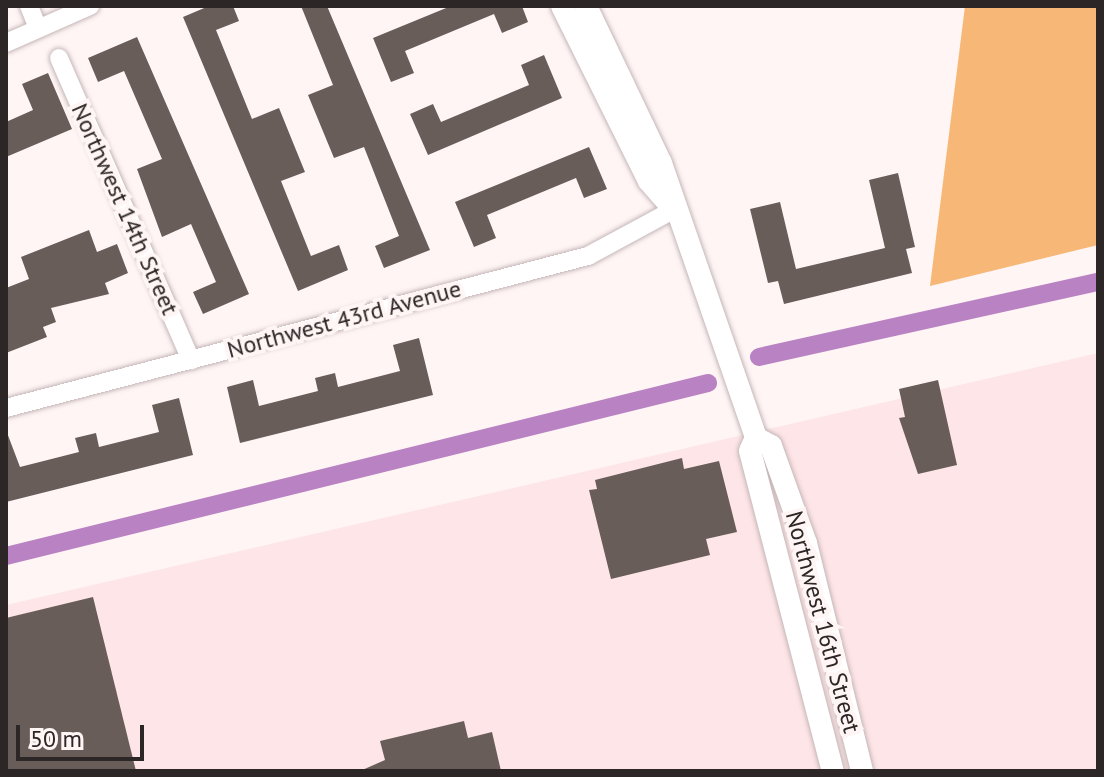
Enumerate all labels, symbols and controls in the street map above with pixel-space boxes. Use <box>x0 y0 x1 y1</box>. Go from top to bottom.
street label: Northwest 14th Street <box>65 99 185 319</box>
street label: Northwest 43rd Avenue <box>223 274 465 364</box>
street label: Northwest 16th Street <box>780 508 866 736</box>
scale bar <box>20 709 148 759</box>
text: 50 m <box>30 723 82 754</box>

